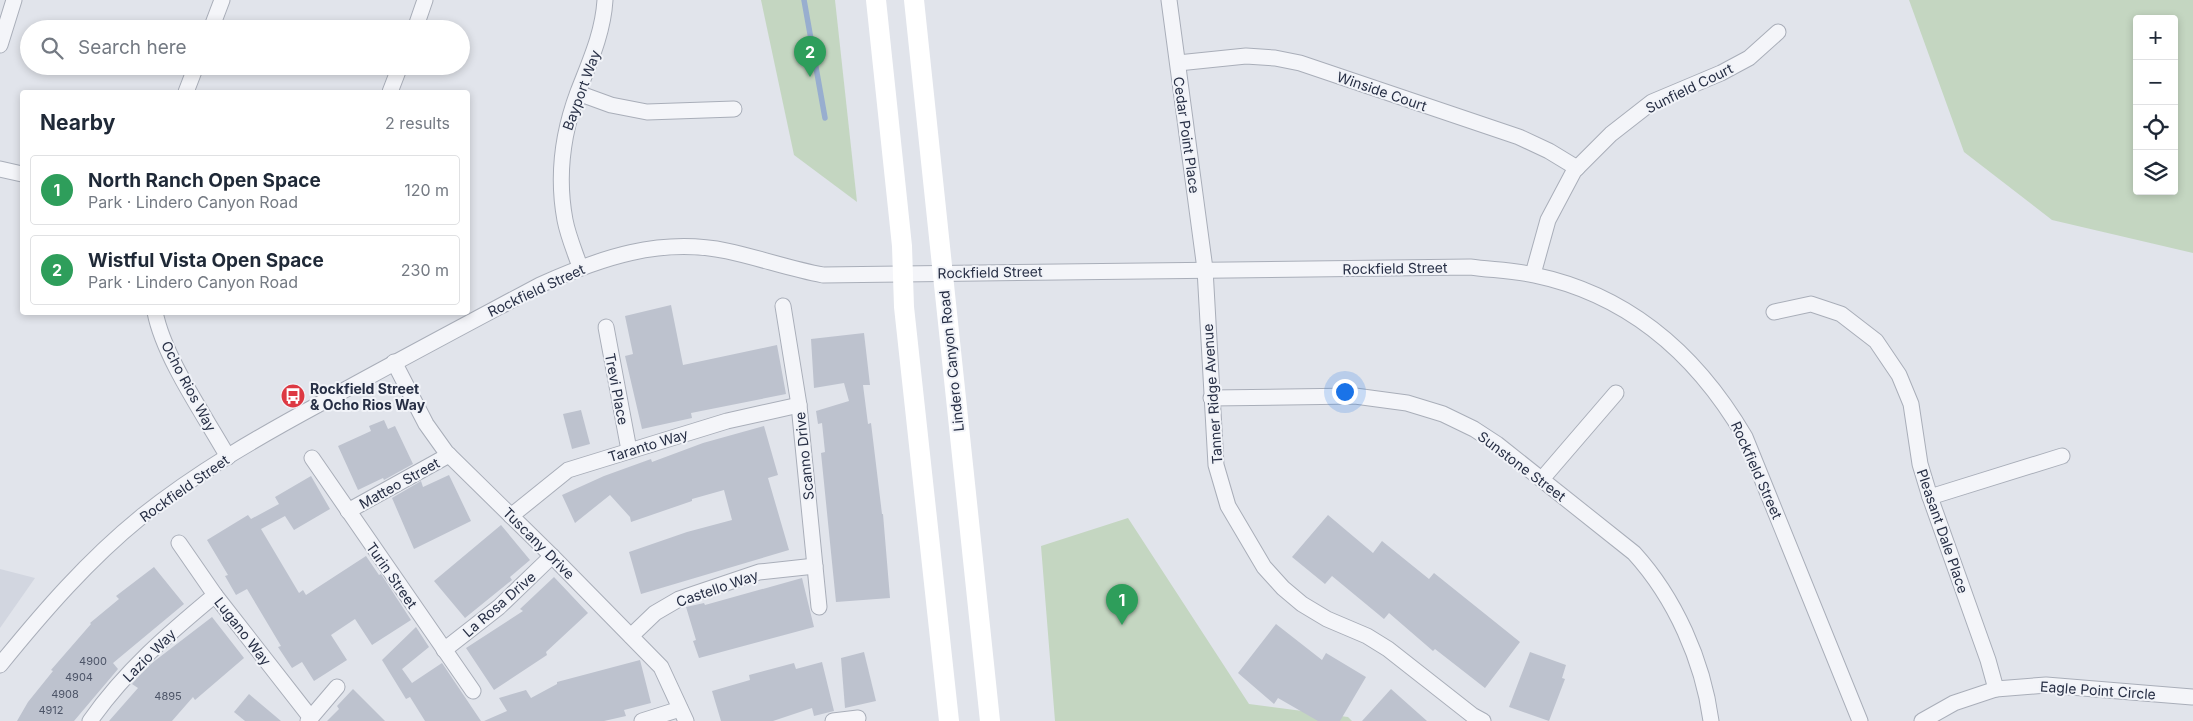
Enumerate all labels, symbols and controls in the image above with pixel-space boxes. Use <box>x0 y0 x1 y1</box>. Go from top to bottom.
map controls <box>2133 15 2178 195</box>
button: + <box>2133 15 2178 60</box>
search box <box>20 20 470 75</box>
icon: search <box>38 34 66 62</box>
text: Search here <box>78 36 187 59</box>
pin: 2 <box>794 36 826 77</box>
street label: Bayport Way <box>559 47 603 133</box>
street label: Sunfield Court <box>1643 59 1736 116</box>
button: − <box>2133 60 2178 105</box>
street label: Winside Court <box>1335 68 1430 114</box>
street label: Cedar Point Place <box>1170 75 1204 195</box>
button: locate <box>2133 105 2178 150</box>
text: Nearby <box>40 110 115 135</box>
text: 2 results <box>385 113 450 133</box>
button: layers <box>2133 150 2178 195</box>
text: North Ranch Open Space <box>88 169 321 192</box>
text: 1 <box>54 180 60 200</box>
text: 120 m <box>404 180 449 200</box>
text: Park · Lindero Canyon Road <box>88 192 298 212</box>
text: Wistful Vista Open Space <box>88 249 324 272</box>
street label: Rockfield Street <box>1342 259 1448 277</box>
text: 2 <box>52 260 62 280</box>
text: 230 m <box>401 260 449 280</box>
street label: Rockfield Street <box>485 260 588 320</box>
street label: Rockfield Street <box>937 263 1043 281</box>
text: Park · Lindero Canyon Road <box>88 272 298 292</box>
street label: Lindero Canyon Road <box>935 290 967 432</box>
street label: Tanner Ridge Avenue <box>1199 323 1225 465</box>
street label: Ocho Rios Way <box>158 338 220 434</box>
street label: Trevi Place <box>602 352 632 426</box>
your location <box>1332 379 1358 405</box>
place label: Rockfield Street & Ocho Rios Way <box>310 380 426 413</box>
bus stop icon: Rockfield Street & Ocho Rios Way <box>280 383 306 409</box>
street label: Scanno Drive <box>791 411 817 501</box>
street label: Rockfield Street <box>1728 419 1786 522</box>
street label: Taranto Way <box>606 425 690 465</box>
street label: Sunstone Street <box>1475 427 1570 505</box>
street label: Rockfield Street <box>136 451 232 525</box>
street label: Matteo Street <box>356 454 442 512</box>
street label: Pleasant Dale Place <box>1914 467 1972 595</box>
street label: Tuscany Drive <box>500 504 578 582</box>
street label: Turin Street <box>363 539 421 612</box>
street label: Castello Way <box>674 566 760 610</box>
street label: La Rosa Drive <box>459 568 539 640</box>
pin: 1 <box>1106 584 1138 625</box>
street label: Lugano Way <box>211 594 275 669</box>
street label: Lazio Way <box>119 625 179 685</box>
house number: 4900 <box>79 654 107 668</box>
house number: 4904 <box>65 670 93 684</box>
street label: Eagle Point Circle <box>2040 677 2156 703</box>
house number: 4908 <box>51 687 79 701</box>
house number: 4895 <box>154 689 182 703</box>
house number: 4912 <box>38 703 64 717</box>

